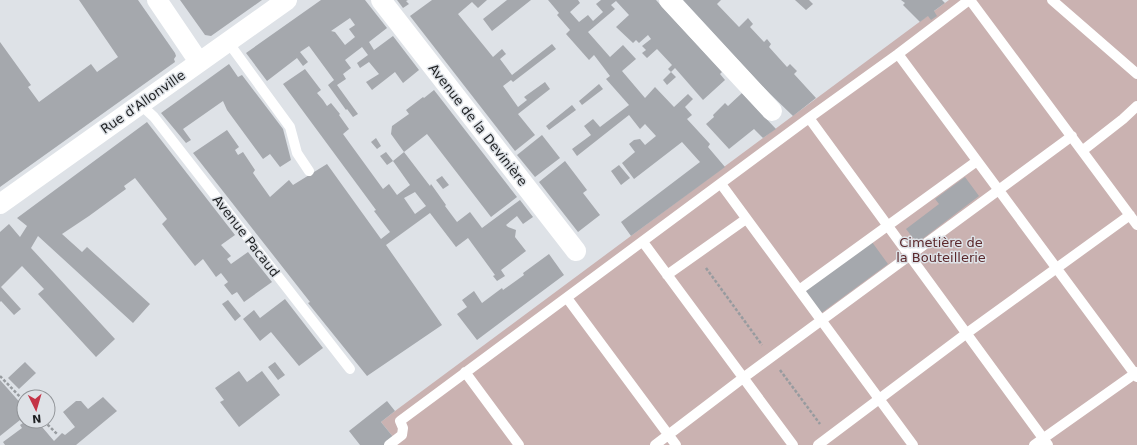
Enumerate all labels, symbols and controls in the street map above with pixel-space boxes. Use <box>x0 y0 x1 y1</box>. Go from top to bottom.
street label: Avenue de la Devinière <box>426 61 530 189</box>
street label: Rue d'Allonville <box>98 67 188 137</box>
street label: Avenue Pacaud <box>210 192 282 280</box>
park label: Cimetière de la Bouteillerie <box>896 235 986 265</box>
north arrow <box>16 389 56 429</box>
text: N <box>32 412 42 425</box>

